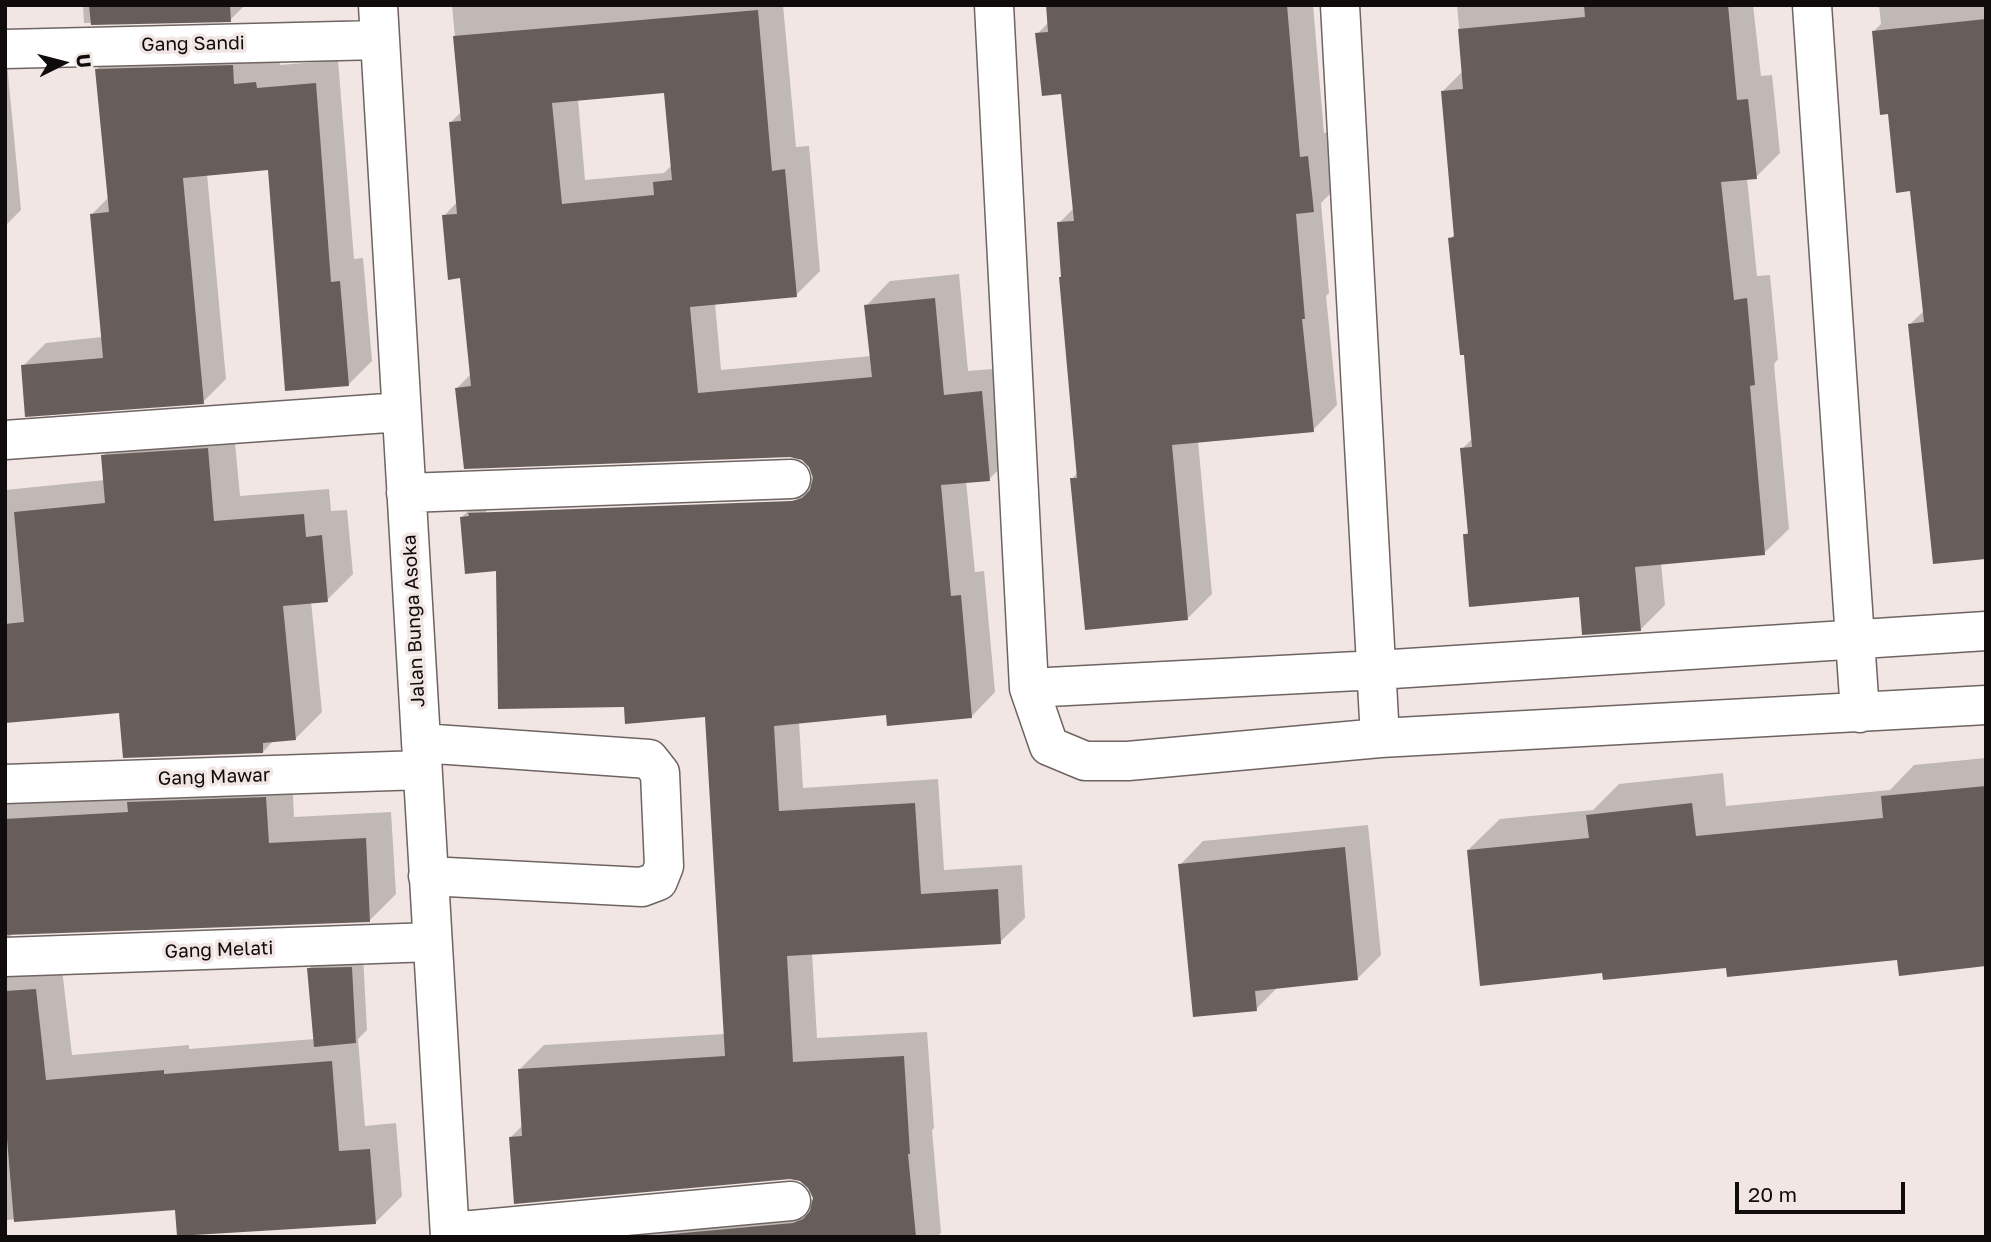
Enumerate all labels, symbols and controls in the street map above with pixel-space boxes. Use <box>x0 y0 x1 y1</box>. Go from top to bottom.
north arrow <box>28 28 98 98</box>
street label: Gang Sandi <box>141 32 245 56</box>
text: U <box>72 53 97 69</box>
street label: Jalan Bunga Asoka <box>398 534 430 708</box>
street label: Gang Mawar <box>157 764 271 790</box>
street label: Gang Melati <box>164 937 274 963</box>
scale bar <box>1739 1168 1909 1212</box>
text: 20 m <box>1748 1181 1797 1207</box>

